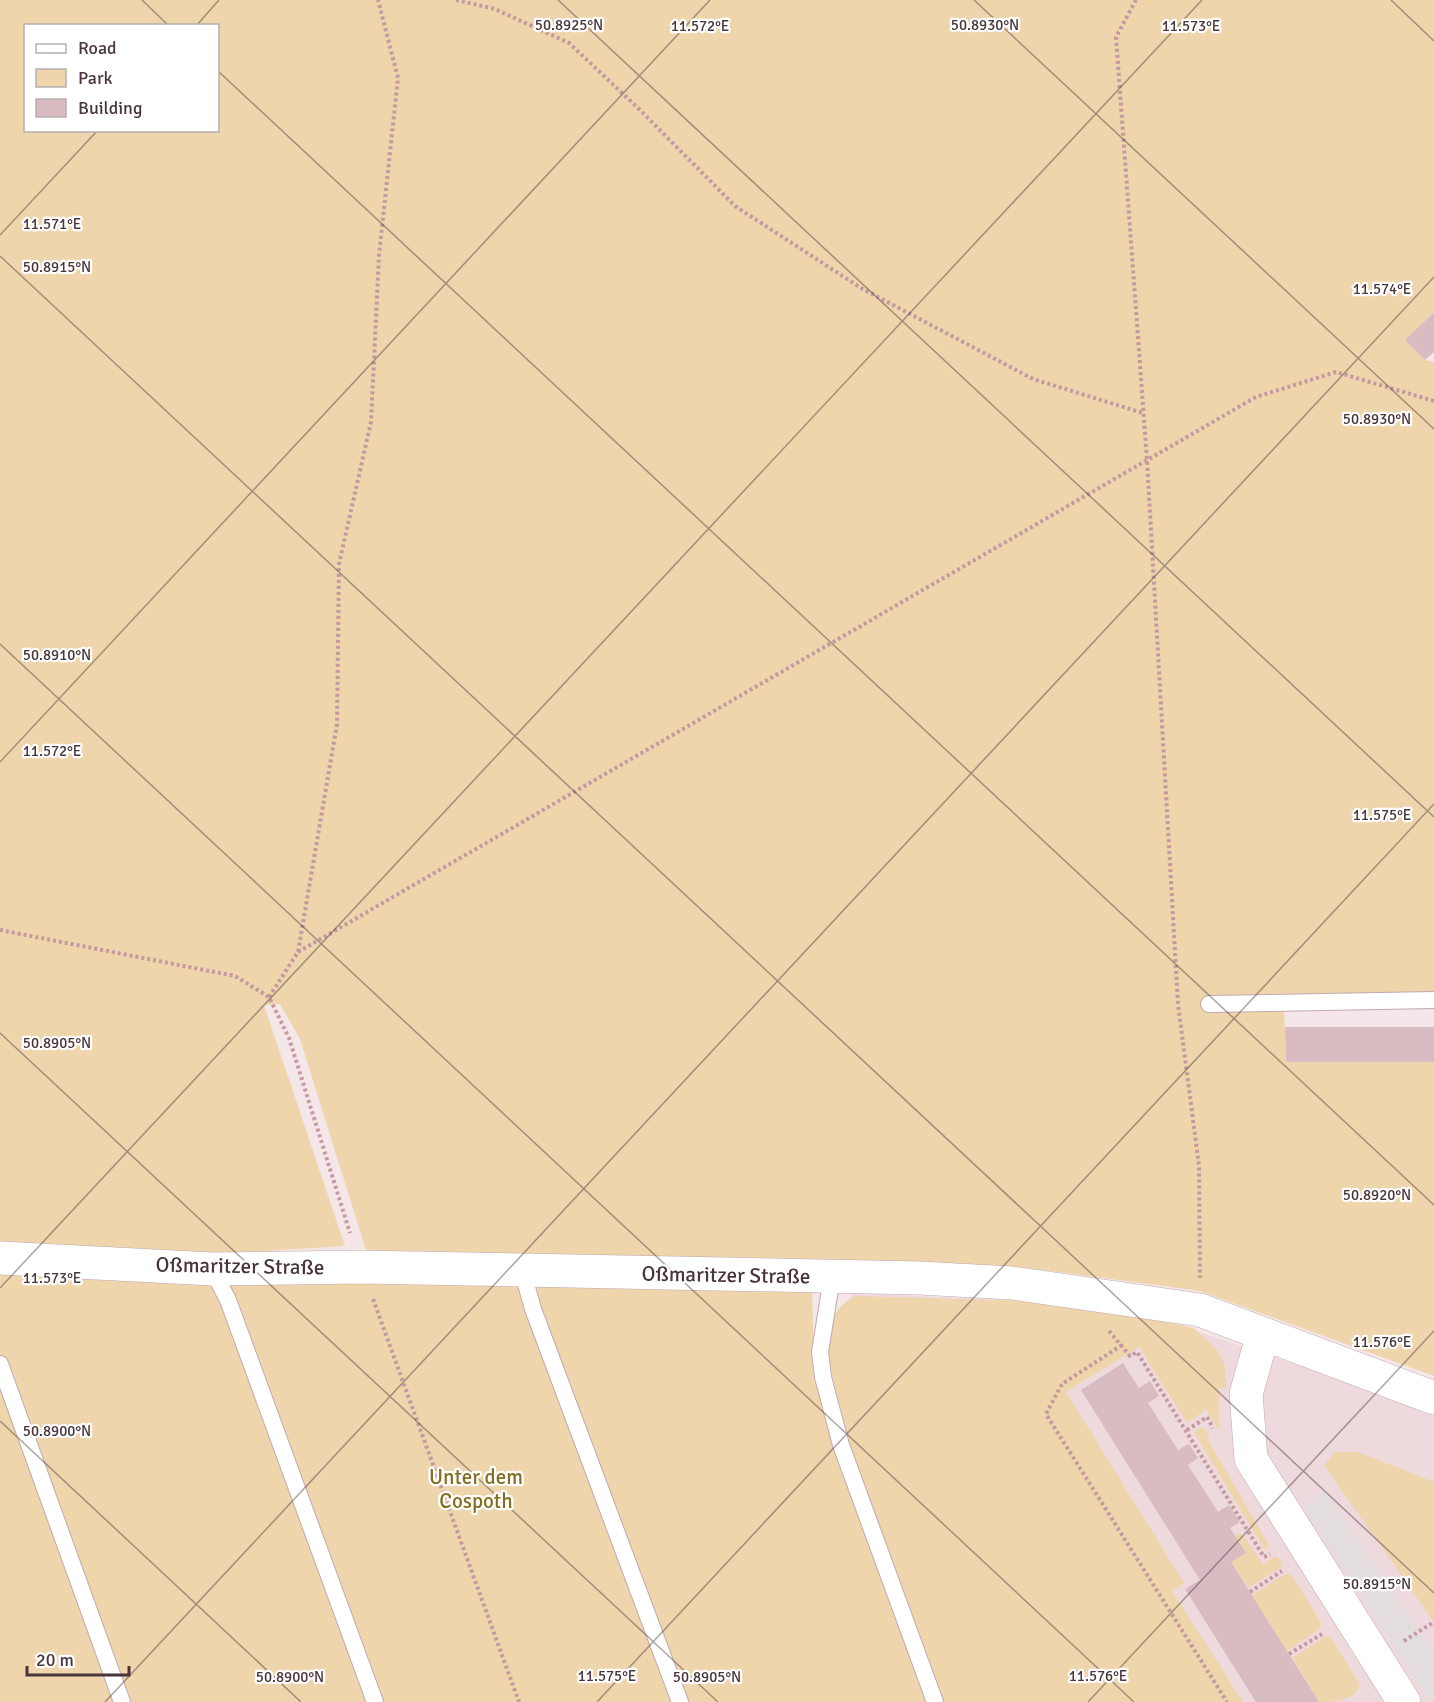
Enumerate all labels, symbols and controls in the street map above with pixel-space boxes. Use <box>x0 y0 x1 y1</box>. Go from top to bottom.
text: 50.8925°N <box>535 16 603 34</box>
text: 50.8930°N <box>951 16 1019 34</box>
text: 11.572°E <box>671 17 729 35</box>
text: 11.573°E <box>1162 17 1220 35</box>
legend <box>24 24 219 132</box>
text: Road <box>78 37 117 59</box>
text: Park <box>78 67 113 89</box>
text: Building <box>78 97 142 119</box>
text: 11.571°E <box>23 215 81 233</box>
text: 50.8915°N <box>23 258 91 276</box>
text: 11.574°E <box>1353 280 1411 298</box>
text: 50.8930°N <box>1343 410 1411 428</box>
text: 50.8910°N <box>23 646 91 664</box>
text: 11.572°E <box>23 742 81 760</box>
text: 11.575°E <box>1353 806 1411 824</box>
text: 50.8905°N <box>23 1034 91 1052</box>
text: 50.8920°N <box>1343 1186 1411 1204</box>
street label: Oßmaritzer Straße <box>155 1252 325 1280</box>
street label: Oßmaritzer Straße <box>641 1261 811 1289</box>
text: 11.573°E <box>23 1269 81 1287</box>
text: 11.576°E <box>1353 1333 1411 1351</box>
text: 50.8900°N <box>23 1422 91 1440</box>
park label: Unter dem Cospoth <box>429 1464 523 1514</box>
text: 50.8915°N <box>1343 1575 1411 1593</box>
scale bar <box>27 1639 129 1677</box>
text: 20 m <box>36 1649 74 1671</box>
text: 11.575°E <box>578 1667 636 1685</box>
text: 11.576°E <box>1069 1667 1127 1685</box>
text: 50.8900°N <box>256 1668 324 1686</box>
text: 50.8905°N <box>673 1668 741 1686</box>

